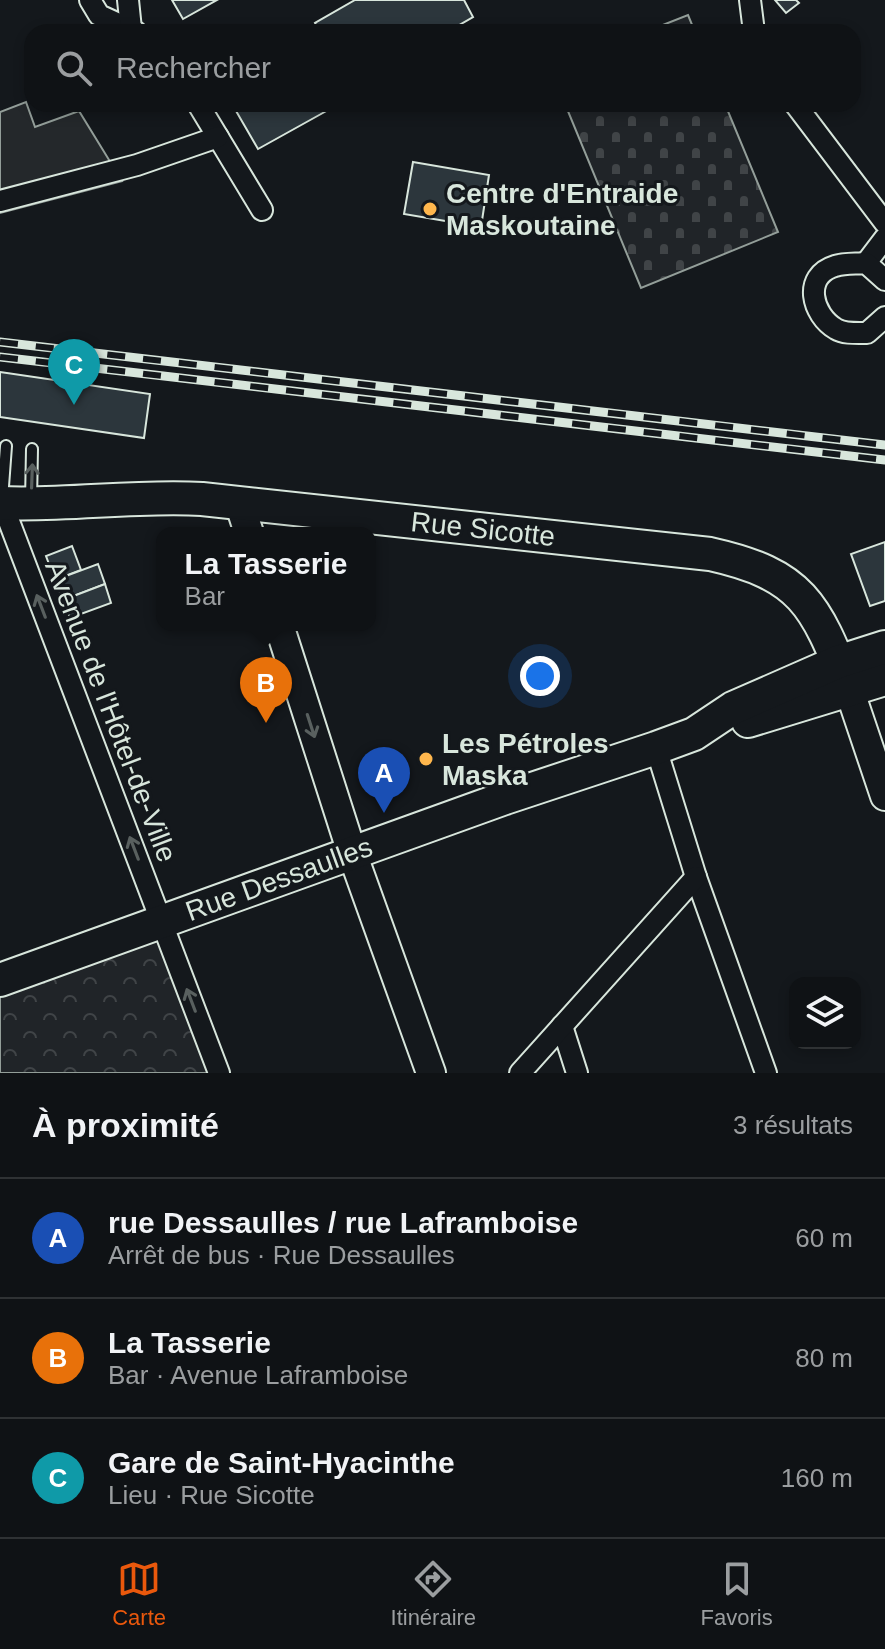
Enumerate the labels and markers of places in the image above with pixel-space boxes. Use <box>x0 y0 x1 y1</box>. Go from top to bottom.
place label: Centre d'Entraide Maskoutaine <box>446 178 678 241</box>
marker: Centre d'Entraide Maskoutaine <box>421 200 439 218</box>
pin: C <box>48 339 100 405</box>
pin: B <box>240 657 292 723</box>
place label: Les Pétroles Maska <box>442 728 609 791</box>
pin: A <box>358 747 410 813</box>
marker: Les Pétroles Maska <box>417 750 435 768</box>

